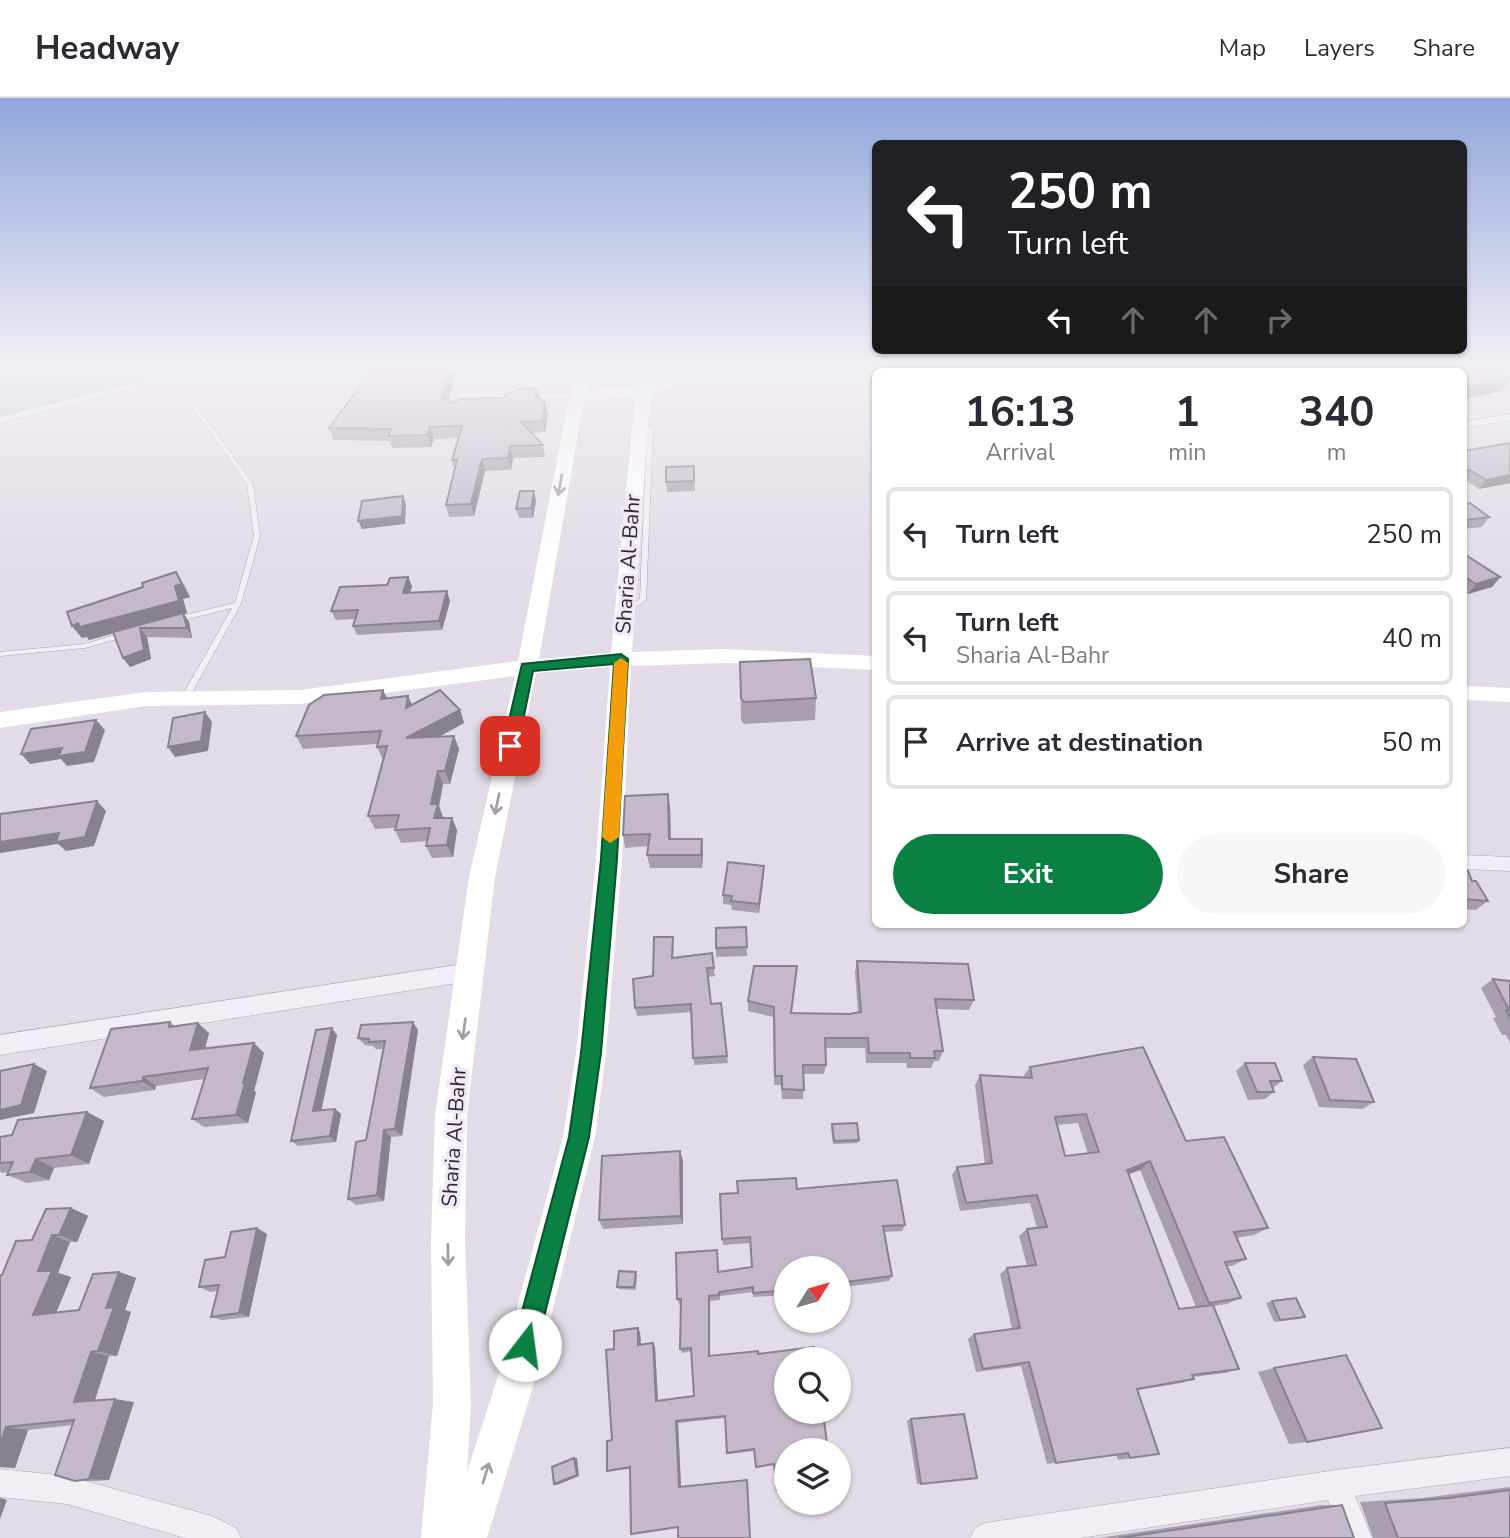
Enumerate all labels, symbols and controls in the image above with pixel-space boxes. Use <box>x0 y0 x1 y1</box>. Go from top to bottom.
text: Headway <box>35 26 179 71</box>
text: Map <box>1219 32 1266 64</box>
text: Layers <box>1304 32 1375 64</box>
text: Share <box>1413 32 1475 64</box>
text: 250 m <box>1008 158 1152 225</box>
icon: left <box>893 168 984 259</box>
text: Turn left <box>1008 222 1128 265</box>
icon: left <box>1041 301 1079 339</box>
icon: ahead <box>1114 301 1152 339</box>
icon: ahead <box>1187 301 1225 339</box>
icon: right <box>1260 301 1298 339</box>
text: 16:13 <box>965 384 1076 441</box>
text: 1 <box>1175 384 1200 441</box>
text: 340 <box>1299 384 1374 441</box>
text: Arrival <box>986 437 1055 468</box>
text: min <box>1168 437 1206 468</box>
text: m <box>1327 437 1347 468</box>
one-way arrow <box>553 473 567 496</box>
street label: Sharia Al-Bahr <box>609 493 647 635</box>
icon: left <box>897 515 935 553</box>
text: Turn left <box>956 517 1059 552</box>
text: 250 m <box>1366 517 1442 552</box>
text: Turn left <box>956 605 1059 640</box>
icon: left <box>897 619 935 657</box>
text: 40 m <box>1382 621 1442 656</box>
text: Sharia Al-Bahr <box>956 640 1109 671</box>
pin <box>480 716 540 776</box>
icon: arrive <box>897 723 935 761</box>
text: Arrive at destination <box>956 725 1203 760</box>
text: 50 m <box>1382 725 1442 760</box>
icon: arrive <box>491 727 529 765</box>
one-way arrow <box>490 792 504 815</box>
button: Exit <box>893 834 1163 914</box>
button: Share <box>1177 834 1446 914</box>
one-way arrow <box>457 1017 470 1040</box>
street label: Sharia Al-Bahr <box>435 1066 473 1208</box>
one-way arrow <box>442 1243 455 1266</box>
north arrow <box>774 1256 850 1334</box>
map controls <box>774 1256 851 1515</box>
position arrow <box>488 1308 562 1382</box>
button: search <box>774 1347 851 1424</box>
button: layers <box>774 1438 851 1515</box>
one-way arrow <box>481 1462 494 1484</box>

